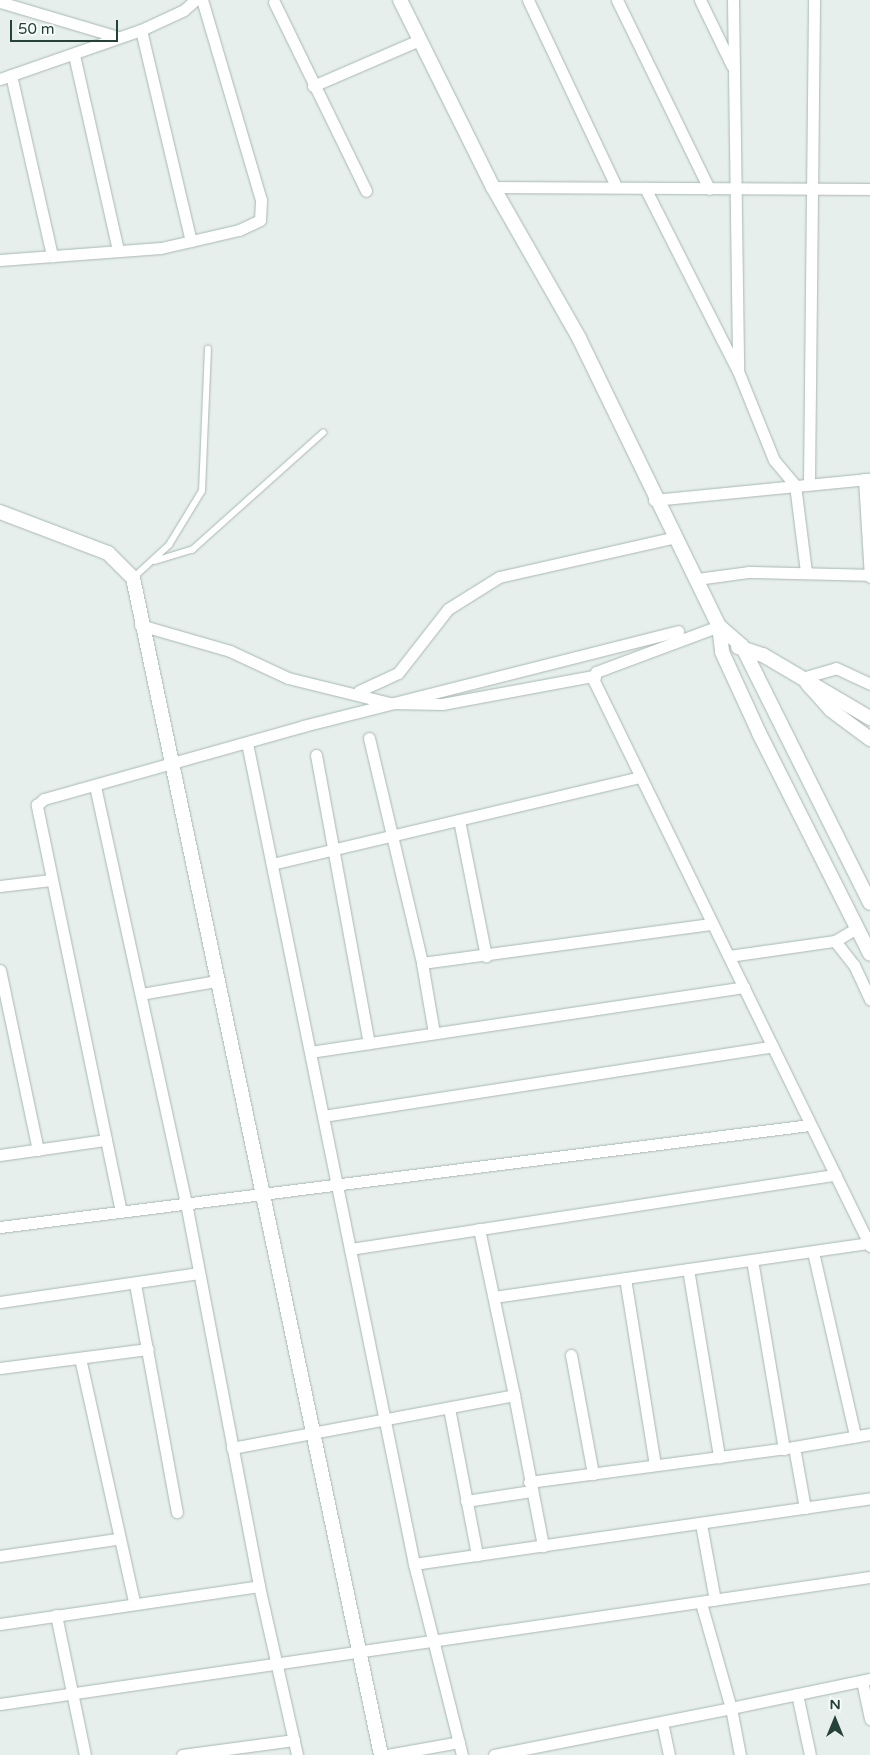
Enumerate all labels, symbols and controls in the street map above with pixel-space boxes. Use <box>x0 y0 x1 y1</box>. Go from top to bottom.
scale bar <box>12 10 120 42</box>
text: 50 m <box>18 20 55 38</box>
north arrow <box>810 1695 860 1745</box>
text: N <box>829 1696 841 1713</box>

